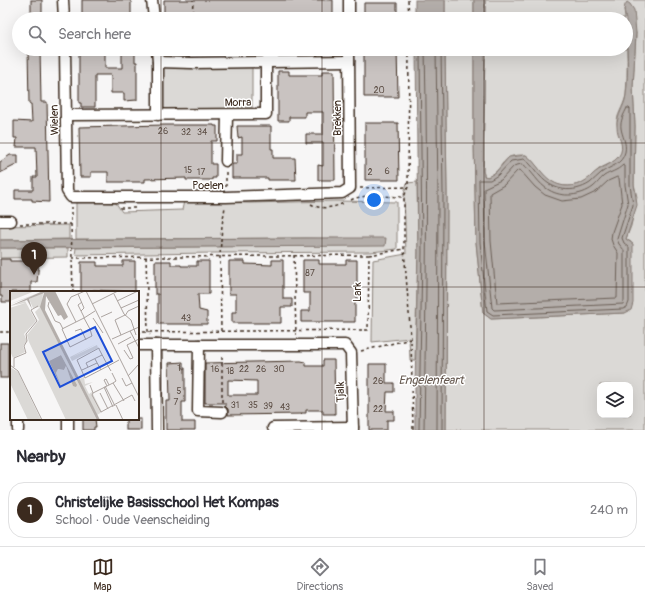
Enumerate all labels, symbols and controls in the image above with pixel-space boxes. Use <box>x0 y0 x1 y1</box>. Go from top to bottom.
search box <box>12 12 633 56</box>
icon: search <box>26 23 48 45</box>
text: Search here <box>58 25 131 44</box>
house number: 20 <box>373 85 385 96</box>
street label: Morra <box>224 96 252 109</box>
street label: Brekken <box>331 100 344 136</box>
street label: Wielen <box>48 104 61 136</box>
house number: 26 <box>158 126 168 137</box>
house number: 32 <box>181 127 191 138</box>
house number: 34 <box>197 127 208 138</box>
house number: 15 <box>184 165 192 176</box>
house number: 6 <box>384 166 390 177</box>
house number: 17 <box>197 167 205 178</box>
house number: 2 <box>367 167 373 178</box>
street label: Poelen <box>192 179 224 192</box>
your location <box>364 190 384 210</box>
pin: 1 <box>21 242 47 275</box>
house number: 87 <box>305 268 315 279</box>
street label: Lark <box>351 282 364 302</box>
inset map <box>10 291 139 420</box>
house number: 43 <box>181 313 191 324</box>
house number: 1 <box>177 363 181 374</box>
house number: 16 <box>211 364 219 375</box>
house number: 22 <box>239 364 249 375</box>
house number: 26 <box>256 364 266 375</box>
house number: 30 <box>273 364 285 375</box>
house number: 18 <box>226 366 234 377</box>
water label: Engelenfeart <box>398 373 465 388</box>
house number: 26 <box>373 376 383 387</box>
street label: Tjalk <box>334 381 347 403</box>
map controls <box>597 382 633 418</box>
button: layers <box>597 382 633 418</box>
house number: 5 <box>177 386 182 397</box>
house number: 7 <box>174 397 179 408</box>
house number: 31 <box>231 400 239 411</box>
house number: 35 <box>248 400 258 411</box>
house number: 39 <box>263 401 273 412</box>
house number: 43 <box>280 402 290 413</box>
house number: 22 <box>373 404 383 415</box>
text: Nearby <box>16 446 65 467</box>
text: Christelijke Basisschool Het Kompas <box>55 493 279 512</box>
text: 1 <box>27 502 33 518</box>
text: 240 m <box>590 502 628 518</box>
text: School · Oude Veenscheiding <box>55 512 210 528</box>
tab: Map <box>92 556 114 593</box>
tab: Directions <box>297 556 343 593</box>
tab: Saved <box>526 556 553 593</box>

